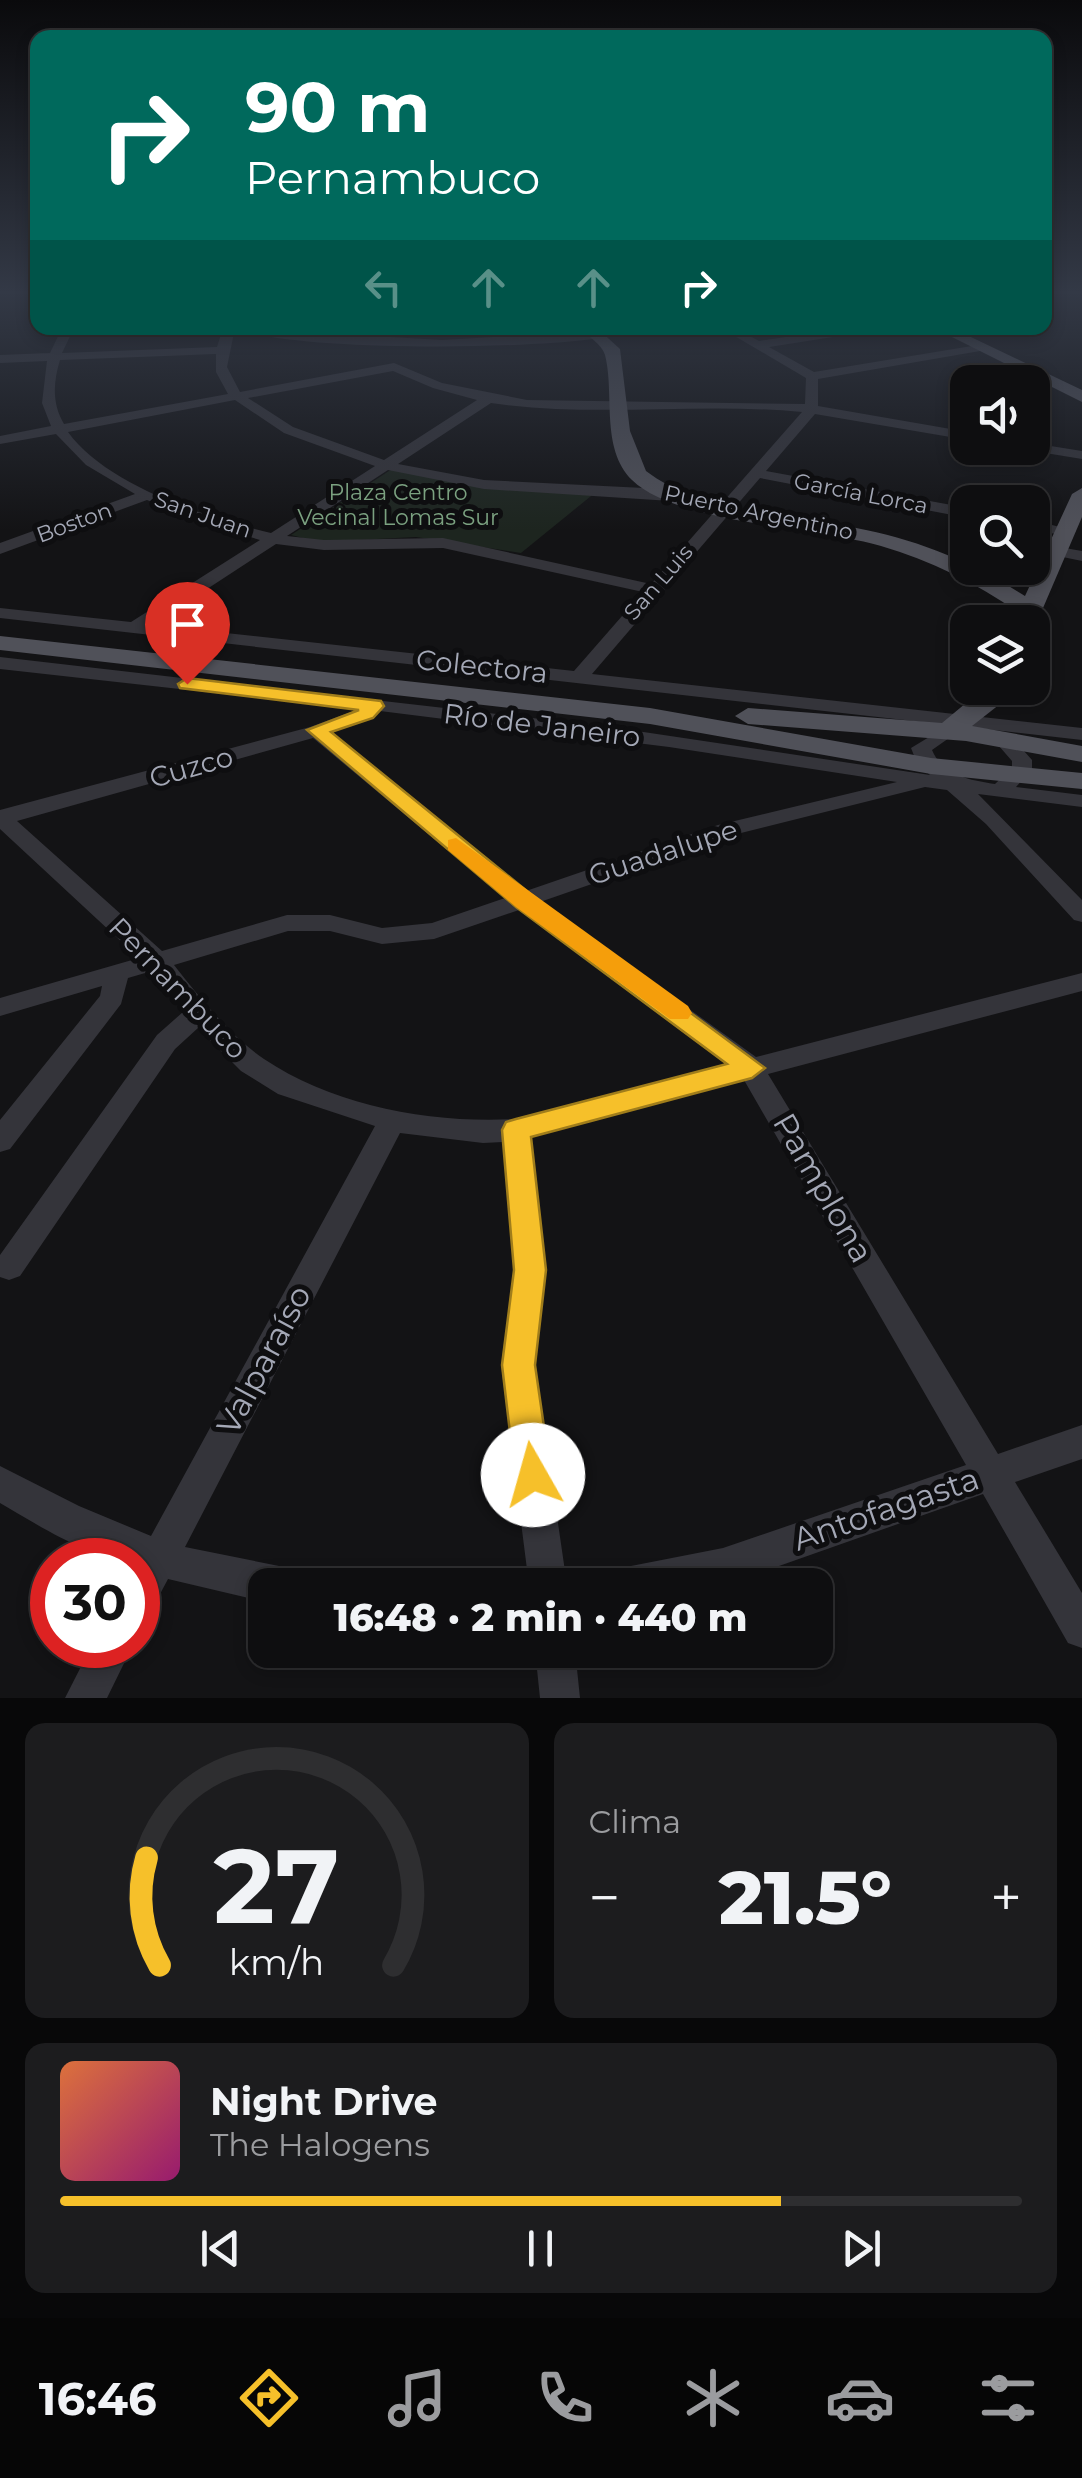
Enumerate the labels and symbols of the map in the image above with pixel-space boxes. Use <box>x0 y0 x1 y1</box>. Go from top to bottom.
street label: García Lorca <box>792 467 930 520</box>
park label: Plaza Centro Vecinal Lomas Sur <box>297 479 499 531</box>
street label: Puerto Argentino <box>662 479 856 546</box>
street label: San Juan <box>151 485 255 544</box>
street label: Boston <box>33 496 116 549</box>
street label: San Luis <box>618 539 699 626</box>
pin <box>145 582 230 685</box>
street label: Colectora <box>414 642 550 690</box>
street label: Río de Janeiro <box>442 696 642 754</box>
street label: Cuzco <box>145 739 237 795</box>
street label: Guadalupe <box>584 812 742 892</box>
street label: Pernambuco <box>102 910 254 1066</box>
street label: Pamplona <box>765 1106 882 1269</box>
street label: Valparaíso <box>208 1279 319 1441</box>
position arrow <box>481 1423 585 1527</box>
street label: Antofagasta <box>788 1458 984 1559</box>
speed limit sign: 30 <box>30 1538 160 1668</box>

